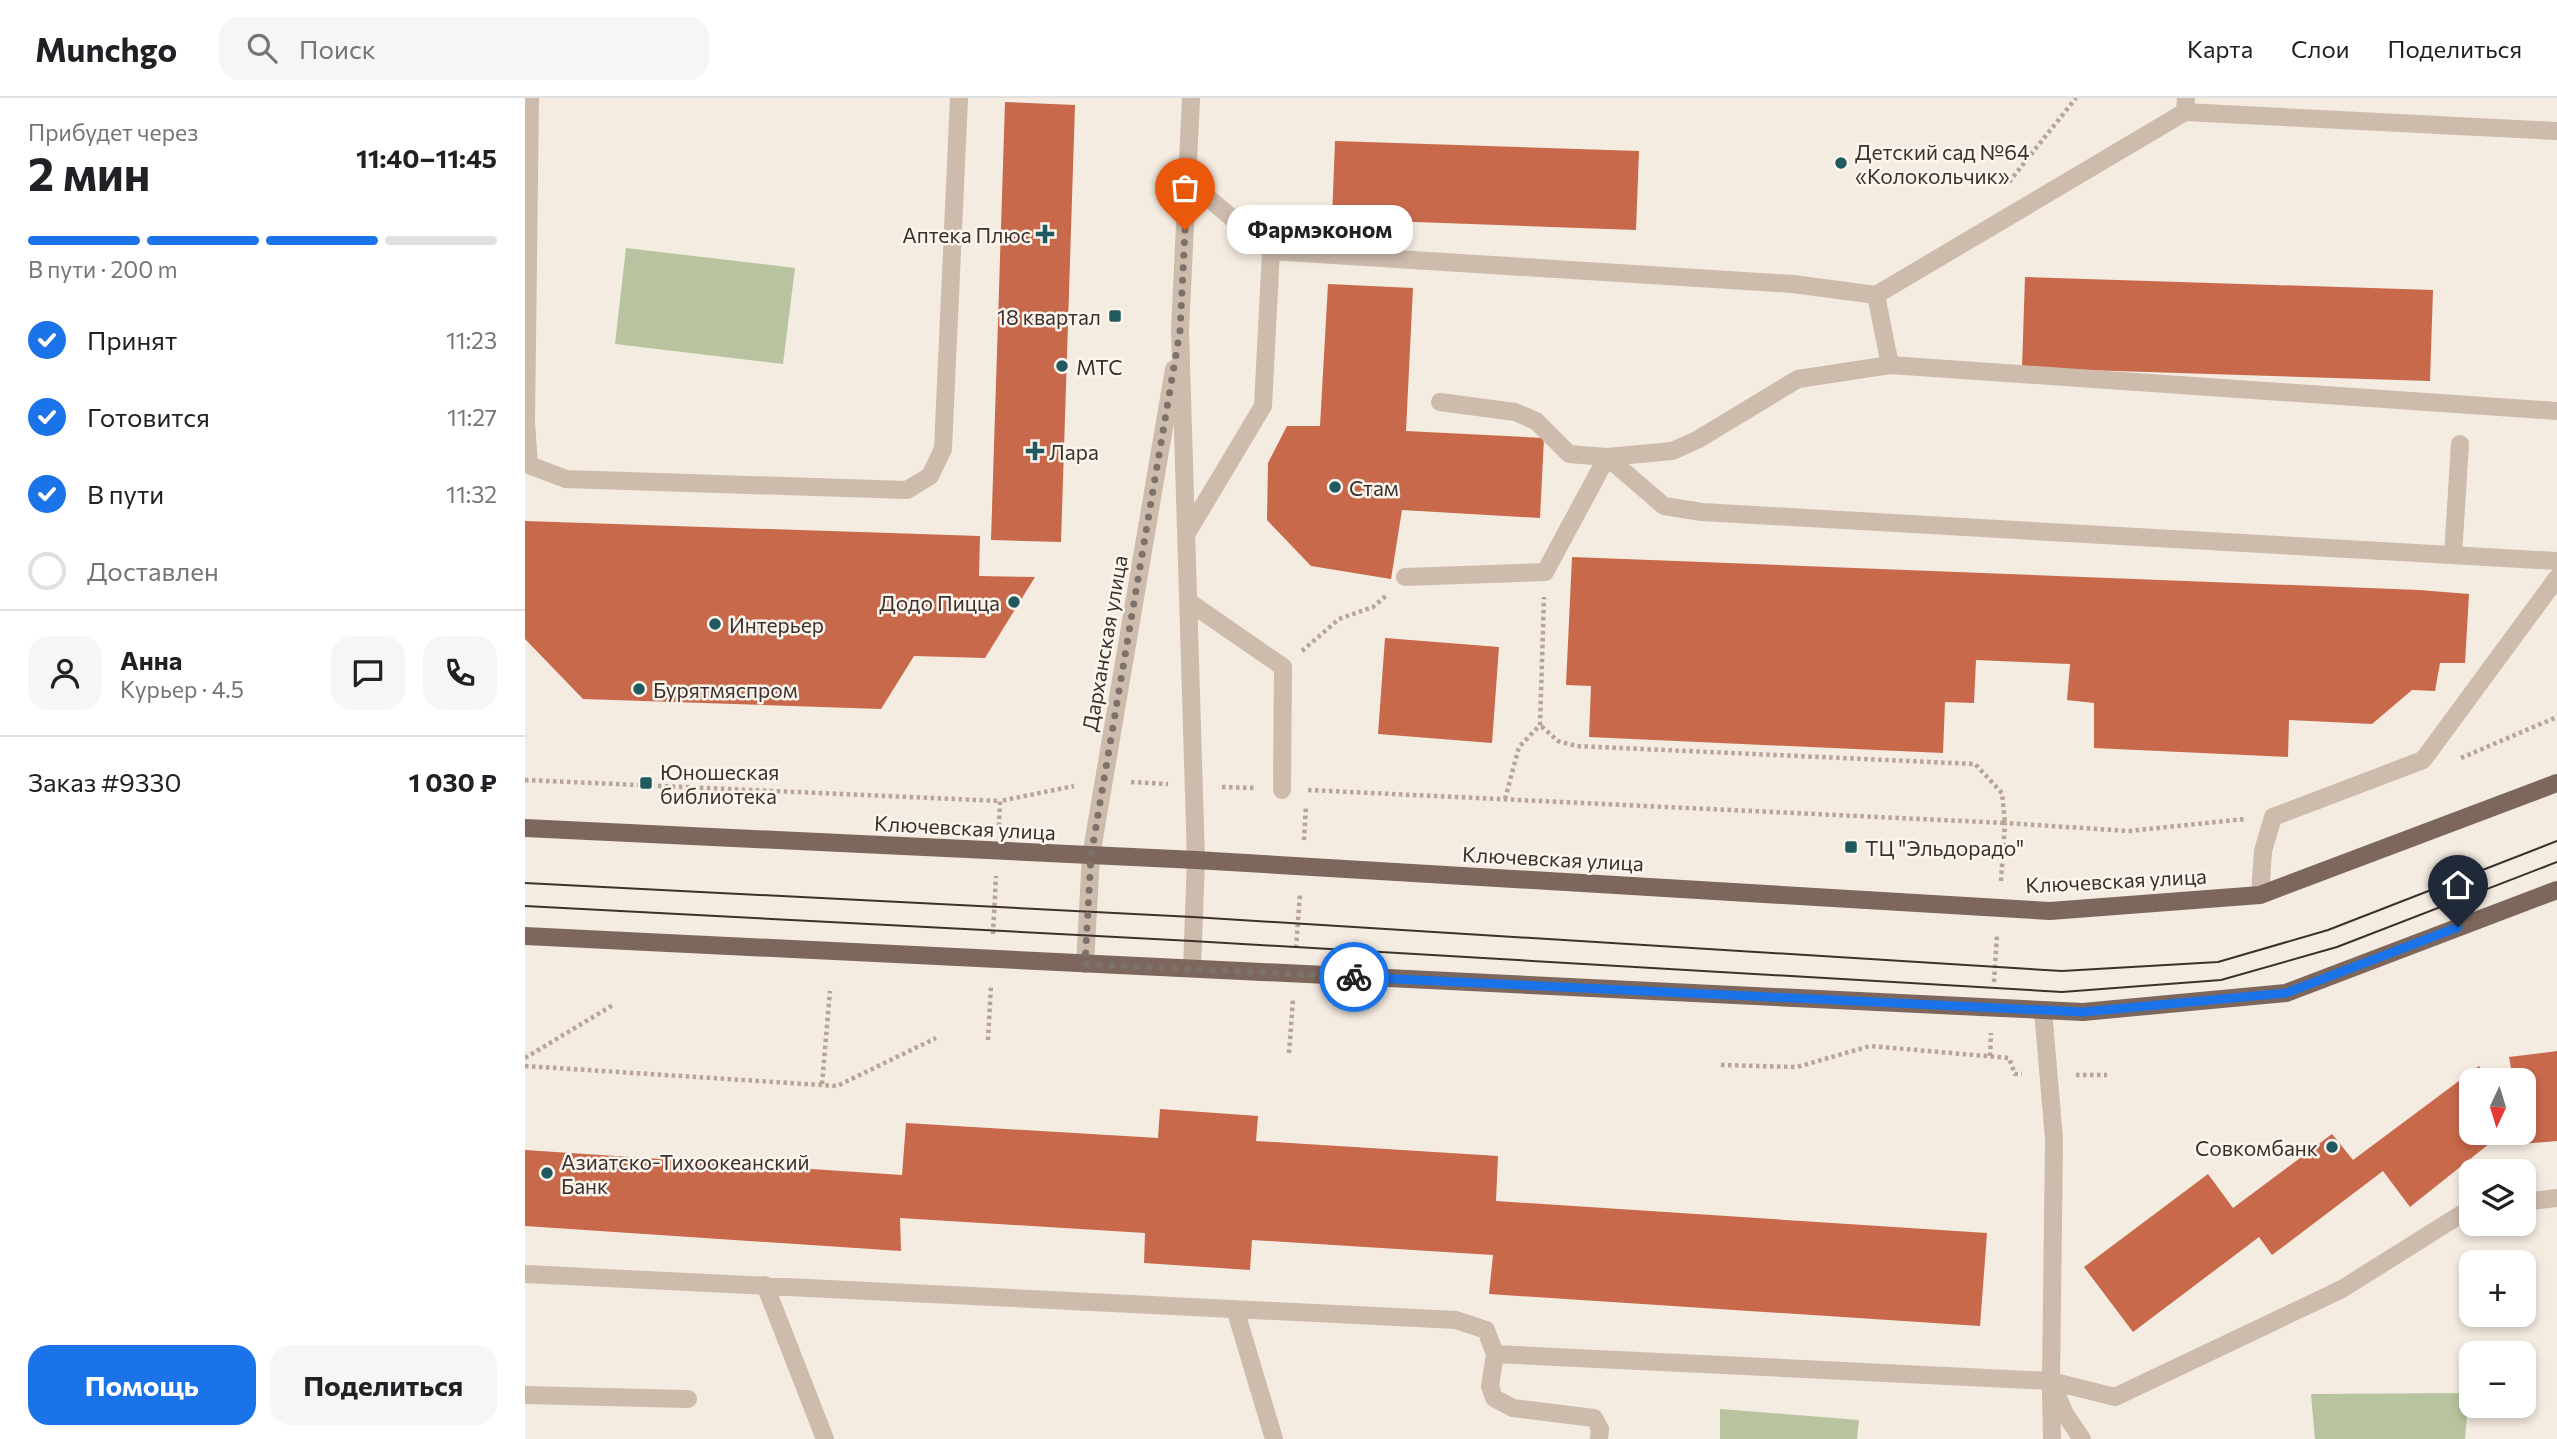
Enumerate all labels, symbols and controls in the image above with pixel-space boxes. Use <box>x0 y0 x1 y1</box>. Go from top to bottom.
search box <box>219 17 709 80</box>
text: Munchgo <box>35 28 177 69</box>
icon: search <box>243 29 281 67</box>
text: Поиск <box>299 33 376 64</box>
text: Карта <box>2187 34 2253 63</box>
text: Слои <box>2291 34 2349 63</box>
text: Поделиться <box>2387 34 2522 63</box>
text: Прибудет через <box>28 118 198 146</box>
place label: Детский сад №64 «Колокольчик» <box>1855 139 2030 188</box>
text: 11:40–11:45 <box>356 142 497 173</box>
text: 2 мин <box>28 144 150 200</box>
marker: Детский сад №64 «Колокольчик» <box>1833 155 1849 171</box>
pin <box>1155 158 1215 230</box>
icon: bag <box>1166 169 1204 207</box>
callout: Фармэконом <box>1227 206 1413 254</box>
text: Фармэконом <box>1248 215 1392 243</box>
place label: Аптека Плюс <box>902 222 1031 247</box>
marker: Аптека Плюс <box>1037 226 1053 242</box>
text: В пути · 200 m <box>28 255 178 283</box>
place label: 18 квартал <box>997 304 1101 329</box>
marker: 18 квартал <box>1107 308 1123 324</box>
icon: check <box>28 321 66 359</box>
text: Принят <box>87 324 177 355</box>
text: 11:23 <box>446 326 497 354</box>
place label: МТС <box>1076 354 1123 379</box>
marker: МТС <box>1054 358 1070 374</box>
icon: check <box>28 398 66 436</box>
text: Готовится <box>87 401 210 432</box>
text: 11:27 <box>447 403 497 431</box>
place label: Лара <box>1049 439 1099 464</box>
marker: Лара <box>1027 443 1043 459</box>
icon: check <box>28 475 66 513</box>
place label: Стам <box>1349 475 1399 500</box>
text: В пути <box>87 478 164 509</box>
marker: Стам <box>1327 479 1343 495</box>
text: 11:32 <box>446 480 497 508</box>
street label: Дарханская улица <box>1076 553 1132 733</box>
text: Доставлен <box>87 555 219 586</box>
place label: Додо Пицца <box>879 590 1000 615</box>
marker: Додо Пицца <box>1006 594 1022 610</box>
place label: Интерьер <box>729 612 824 637</box>
marker: Интерьер <box>707 616 723 632</box>
button: person <box>28 636 102 710</box>
button: chat <box>331 636 405 710</box>
button: phone <box>423 636 497 710</box>
text: Анна <box>120 644 182 675</box>
text: Курьер · 4.5 <box>120 675 244 703</box>
place label: Бурятмяспром <box>653 677 798 702</box>
marker: Бурятмяспром <box>631 681 647 697</box>
place label: Юношеская библиотека <box>660 759 779 808</box>
text: Заказ #9330 <box>28 766 181 797</box>
text: 1 030 ₽ <box>409 766 497 797</box>
marker: Юношеская библиотека <box>638 775 654 791</box>
street label: Ключевская улица <box>874 810 1056 844</box>
place label: ТЦ "Эльдорадо" <box>1865 835 2024 860</box>
marker: ТЦ "Эльдорадо" <box>1843 839 1859 855</box>
street label: Ключевская улица <box>1462 841 1644 875</box>
pin <box>2428 855 2488 927</box>
street label: Ключевская улица <box>2025 863 2207 897</box>
icon: home <box>2439 866 2477 904</box>
courier <box>1319 942 1389 1012</box>
icon: bike <box>1335 958 1373 996</box>
north arrow <box>2459 1068 2536 1144</box>
map controls <box>2459 1068 2536 1418</box>
place label: Совкомбанк <box>2195 1135 2318 1160</box>
marker: Совкомбанк <box>2324 1139 2340 1155</box>
place label: Азиатско-Тихоокеанский Банк <box>561 1149 810 1198</box>
button: layers <box>2459 1159 2536 1236</box>
marker: Азиатско-Тихоокеанский Банк <box>539 1165 555 1181</box>
button: + <box>2459 1250 2536 1327</box>
button: − <box>2459 1341 2536 1418</box>
button: Помощь <box>28 1345 256 1425</box>
button: Поделиться <box>270 1345 497 1425</box>

